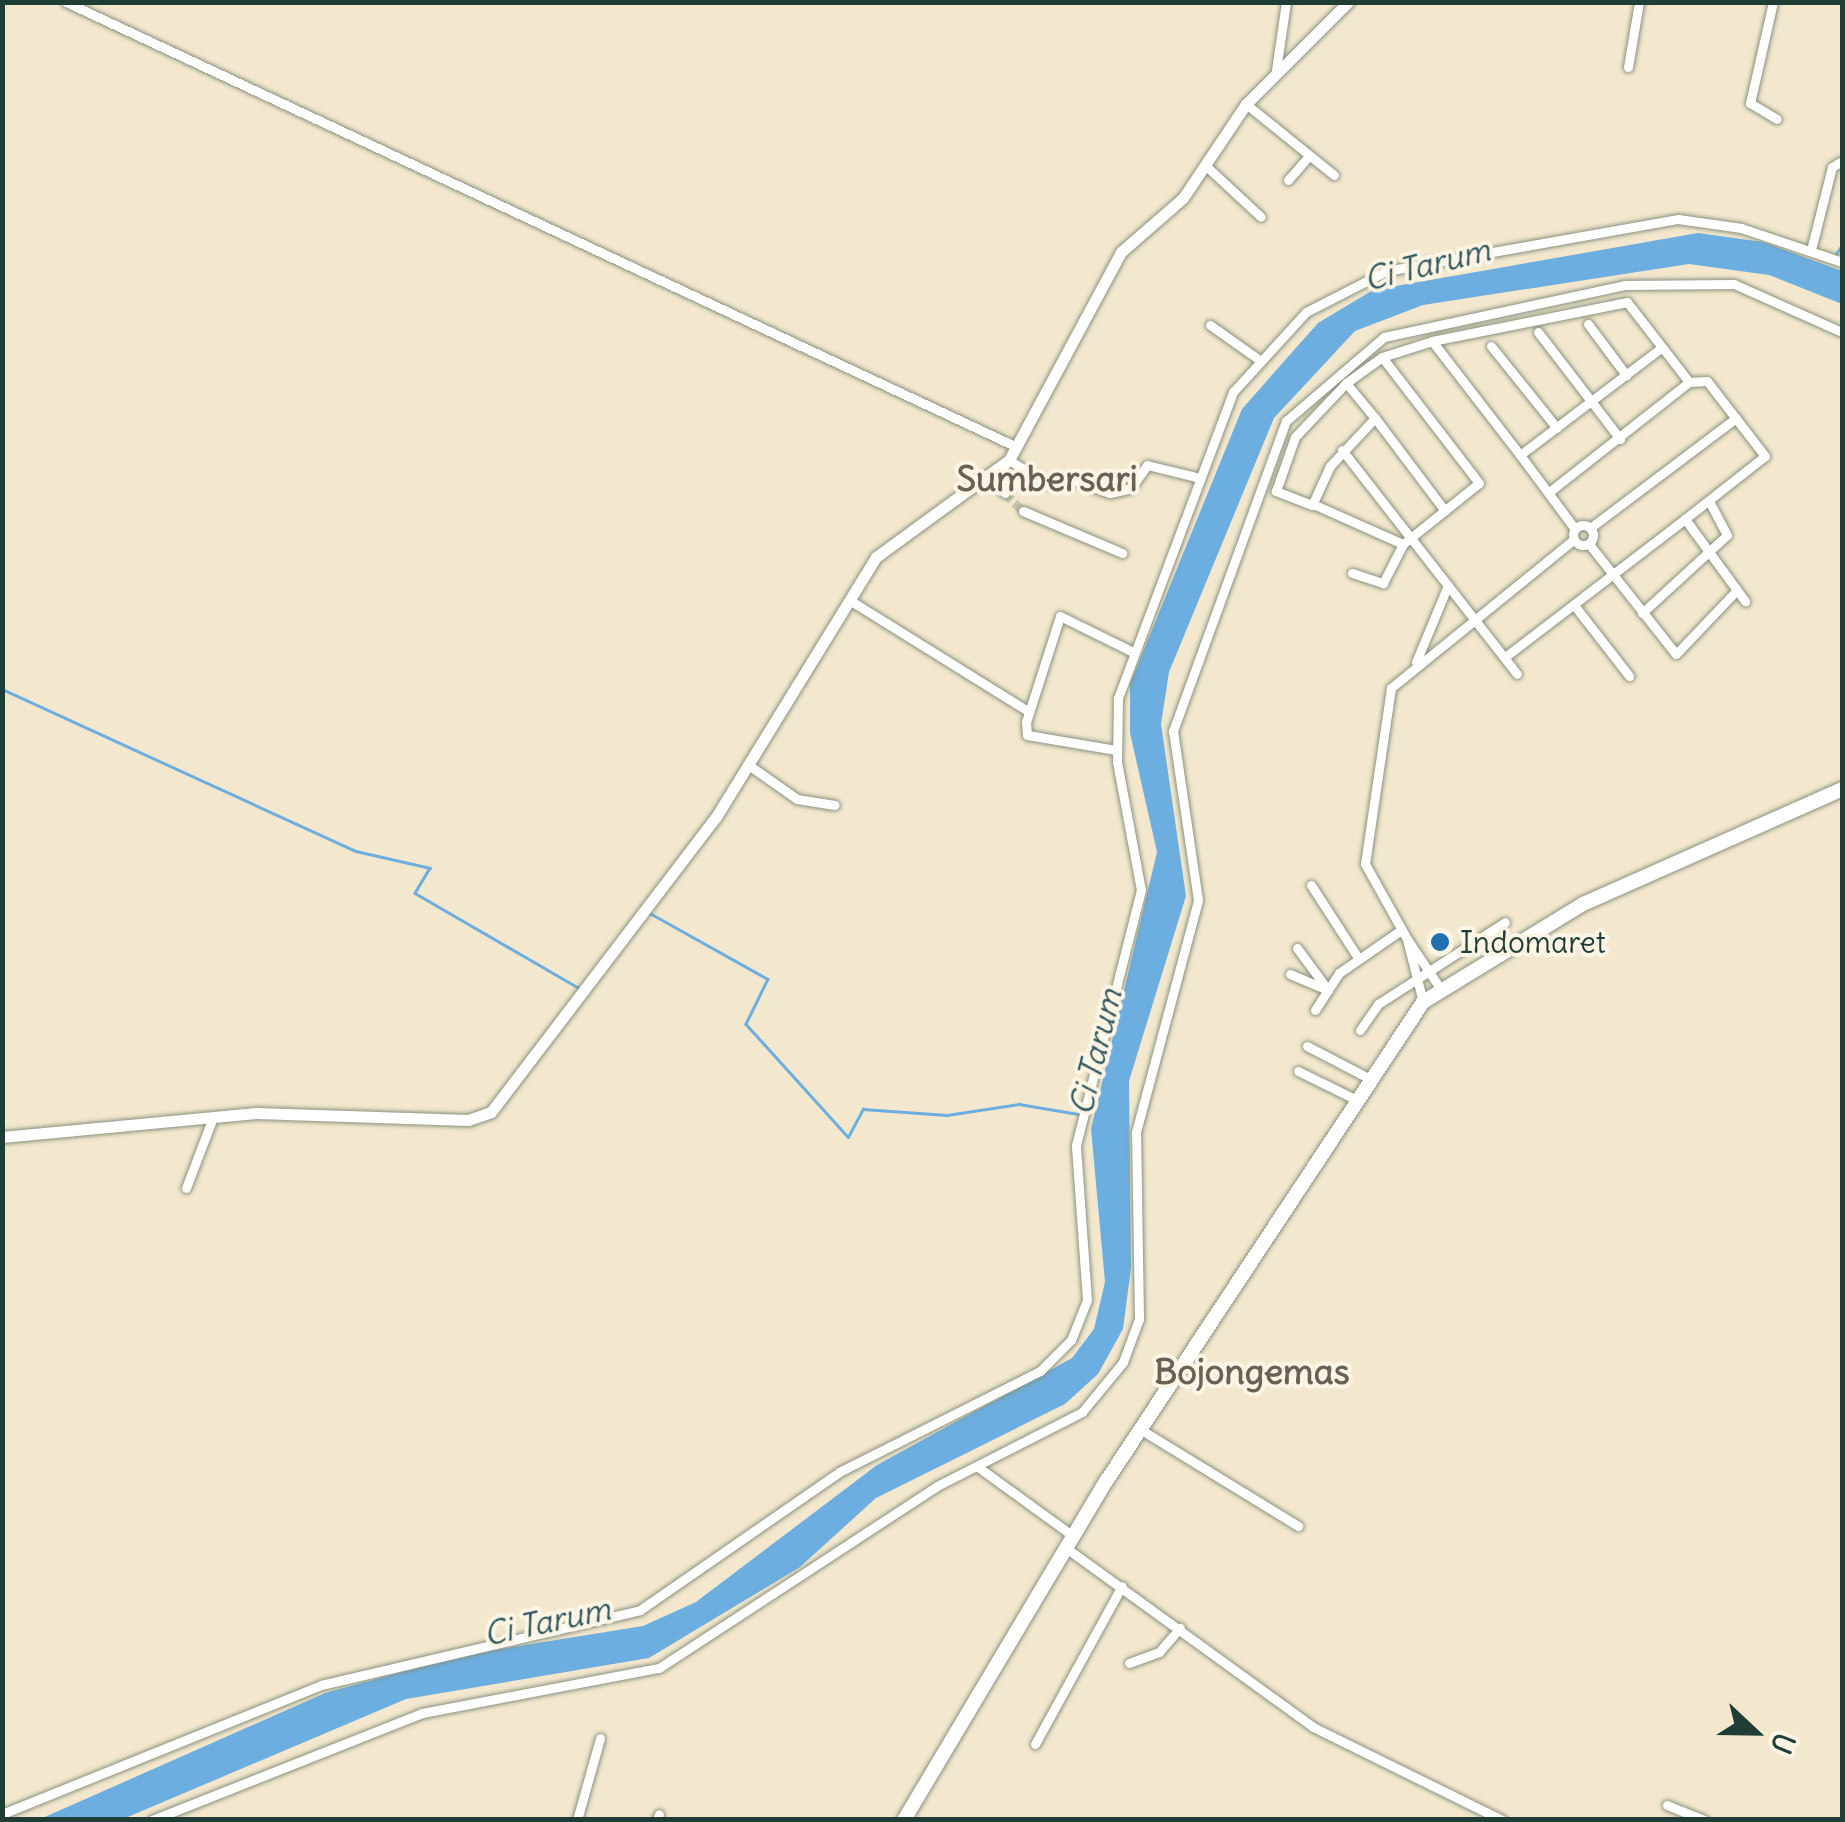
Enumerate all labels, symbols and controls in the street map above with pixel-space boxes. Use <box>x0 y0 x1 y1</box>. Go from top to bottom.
water label: Ci Tarum <box>1360 231 1494 299</box>
district label: Sumbersari <box>956 457 1138 499</box>
place label: Indomaret <box>1460 924 1606 960</box>
marker: Indomaret <box>1429 931 1451 953</box>
water label: Ci Tarum <box>1062 985 1130 1119</box>
district label: Bojongemas <box>1154 1350 1350 1392</box>
water label: Ci Tarum <box>480 1590 614 1654</box>
north arrow <box>1705 1682 1805 1782</box>
text: U <box>1763 1728 1803 1759</box>

